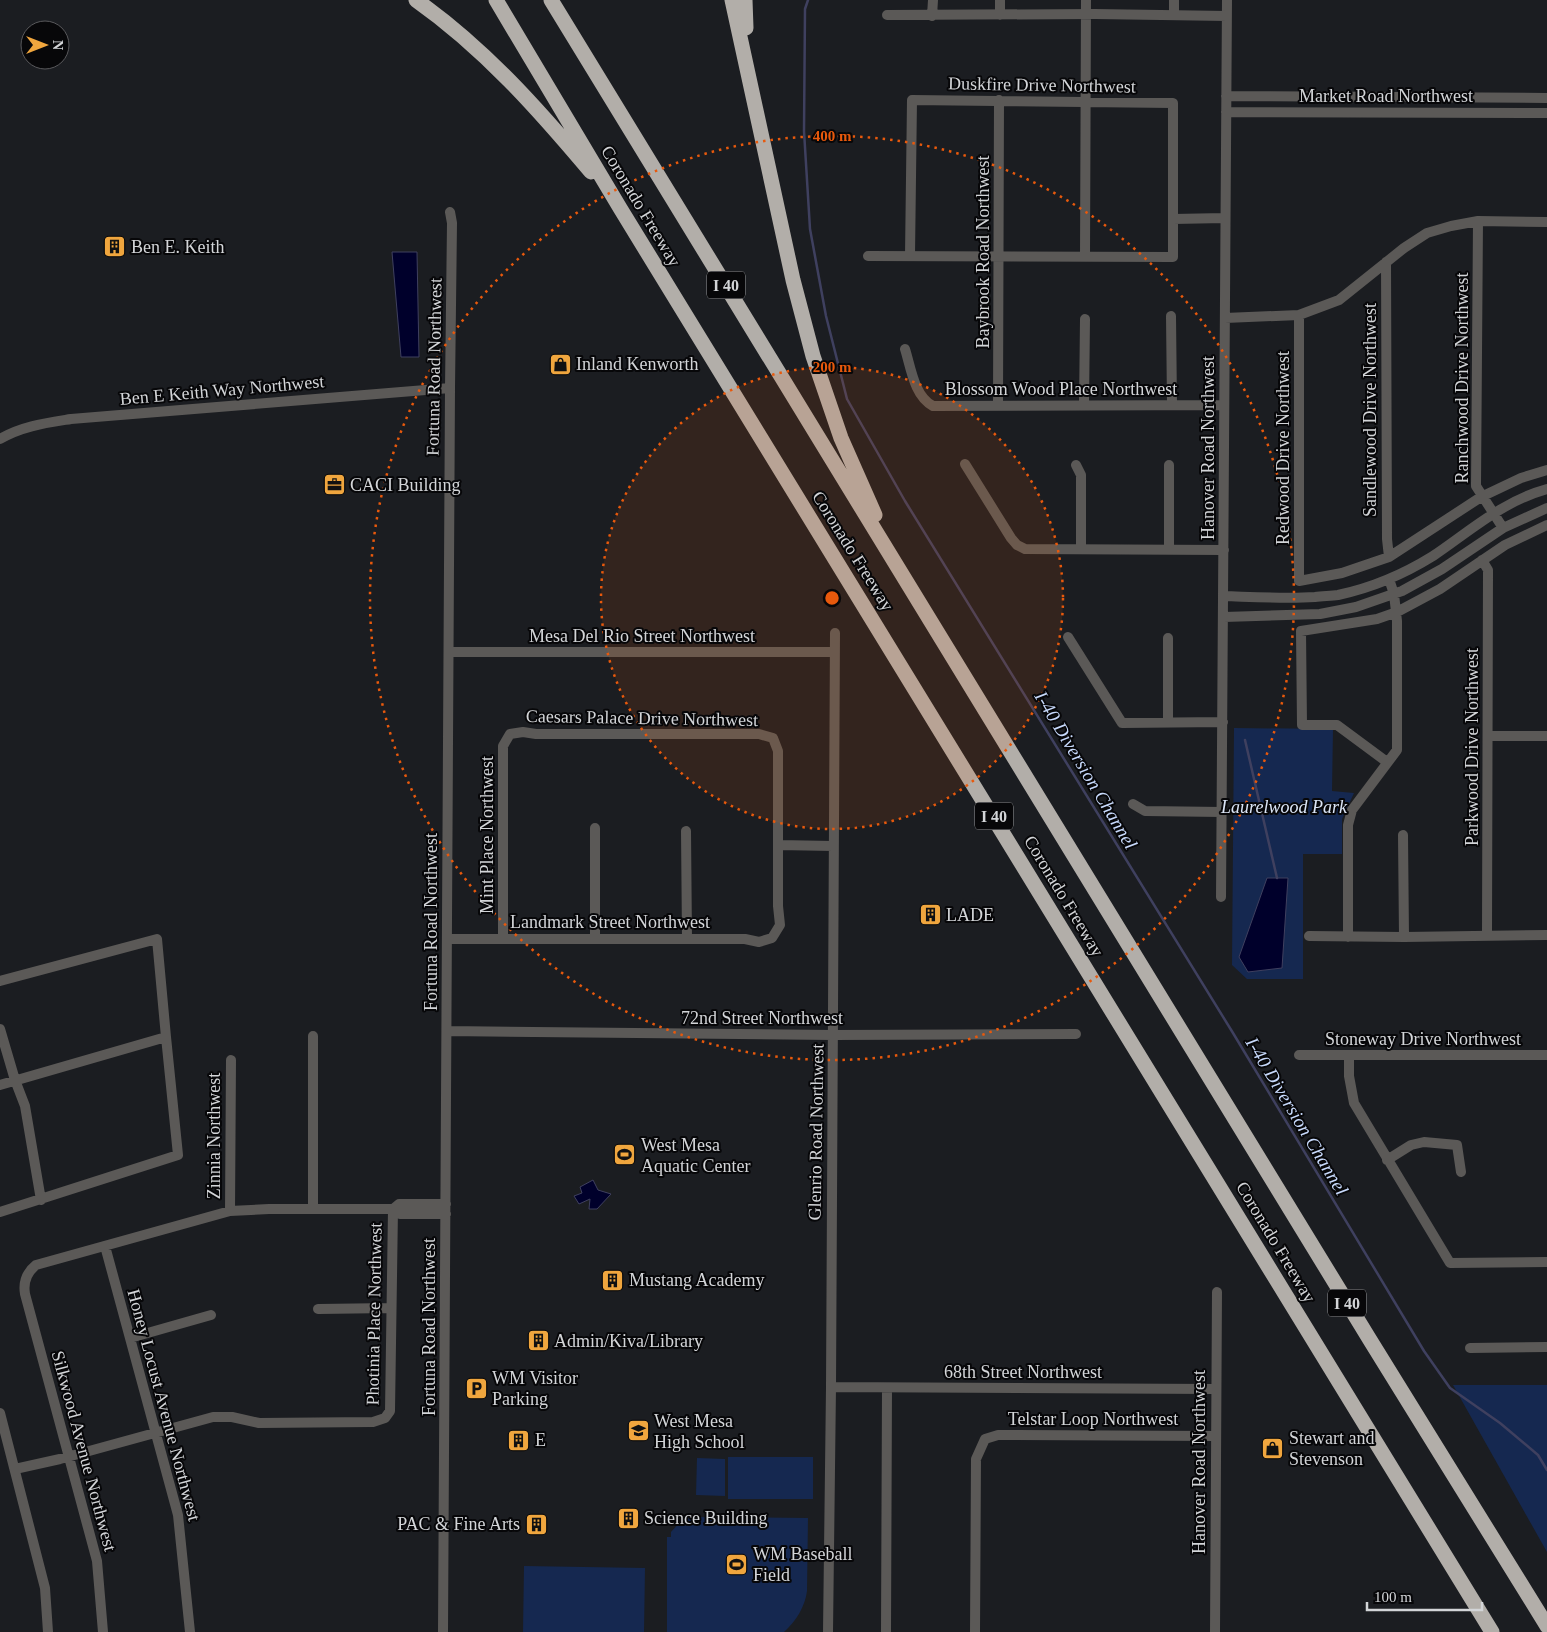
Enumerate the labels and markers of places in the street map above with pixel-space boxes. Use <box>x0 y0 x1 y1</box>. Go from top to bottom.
building icon: Ben E. Keith <box>103 235 127 259</box>
place label: Ben E. Keith <box>131 237 224 257</box>
shop icon: Inland Kenworth <box>548 352 572 376</box>
place label: Inland Kenworth <box>576 354 698 374</box>
office icon: CACI Building <box>322 473 346 497</box>
place label: CACI Building <box>350 475 461 495</box>
centre of rings <box>823 589 841 607</box>
building icon: LADE <box>918 903 942 927</box>
place label: LADE <box>946 905 994 925</box>
place label: West Mesa Aquatic Center <box>641 1135 750 1176</box>
sports icon: West Mesa Aquatic Center <box>613 1143 637 1167</box>
building icon: Mustang Academy <box>601 1268 625 1292</box>
place label: Mustang Academy <box>629 1270 764 1290</box>
building icon: Admin/Kiva/Library <box>526 1329 550 1353</box>
place label: Admin/Kiva/Library <box>554 1331 703 1351</box>
place label: WM Visitor Parking <box>492 1368 578 1409</box>
parking icon: WM Visitor Parking <box>464 1376 488 1400</box>
place label: West Mesa High School <box>654 1411 745 1452</box>
school or university icon: West Mesa High School <box>626 1419 650 1443</box>
building icon: E <box>507 1428 531 1452</box>
place label: Stewart and Stevenson <box>1289 1428 1374 1469</box>
place label: E <box>535 1430 546 1450</box>
shop icon: Stewart and Stevenson <box>1261 1436 1285 1460</box>
building icon: Science Building <box>616 1506 640 1530</box>
place label: Science Building <box>644 1508 767 1528</box>
building icon: PAC & Fine Arts <box>524 1512 548 1536</box>
place label: PAC & Fine Arts <box>397 1514 520 1534</box>
place label: WM Baseball Field <box>753 1544 852 1585</box>
sports icon: WM Baseball Field <box>725 1552 749 1576</box>

